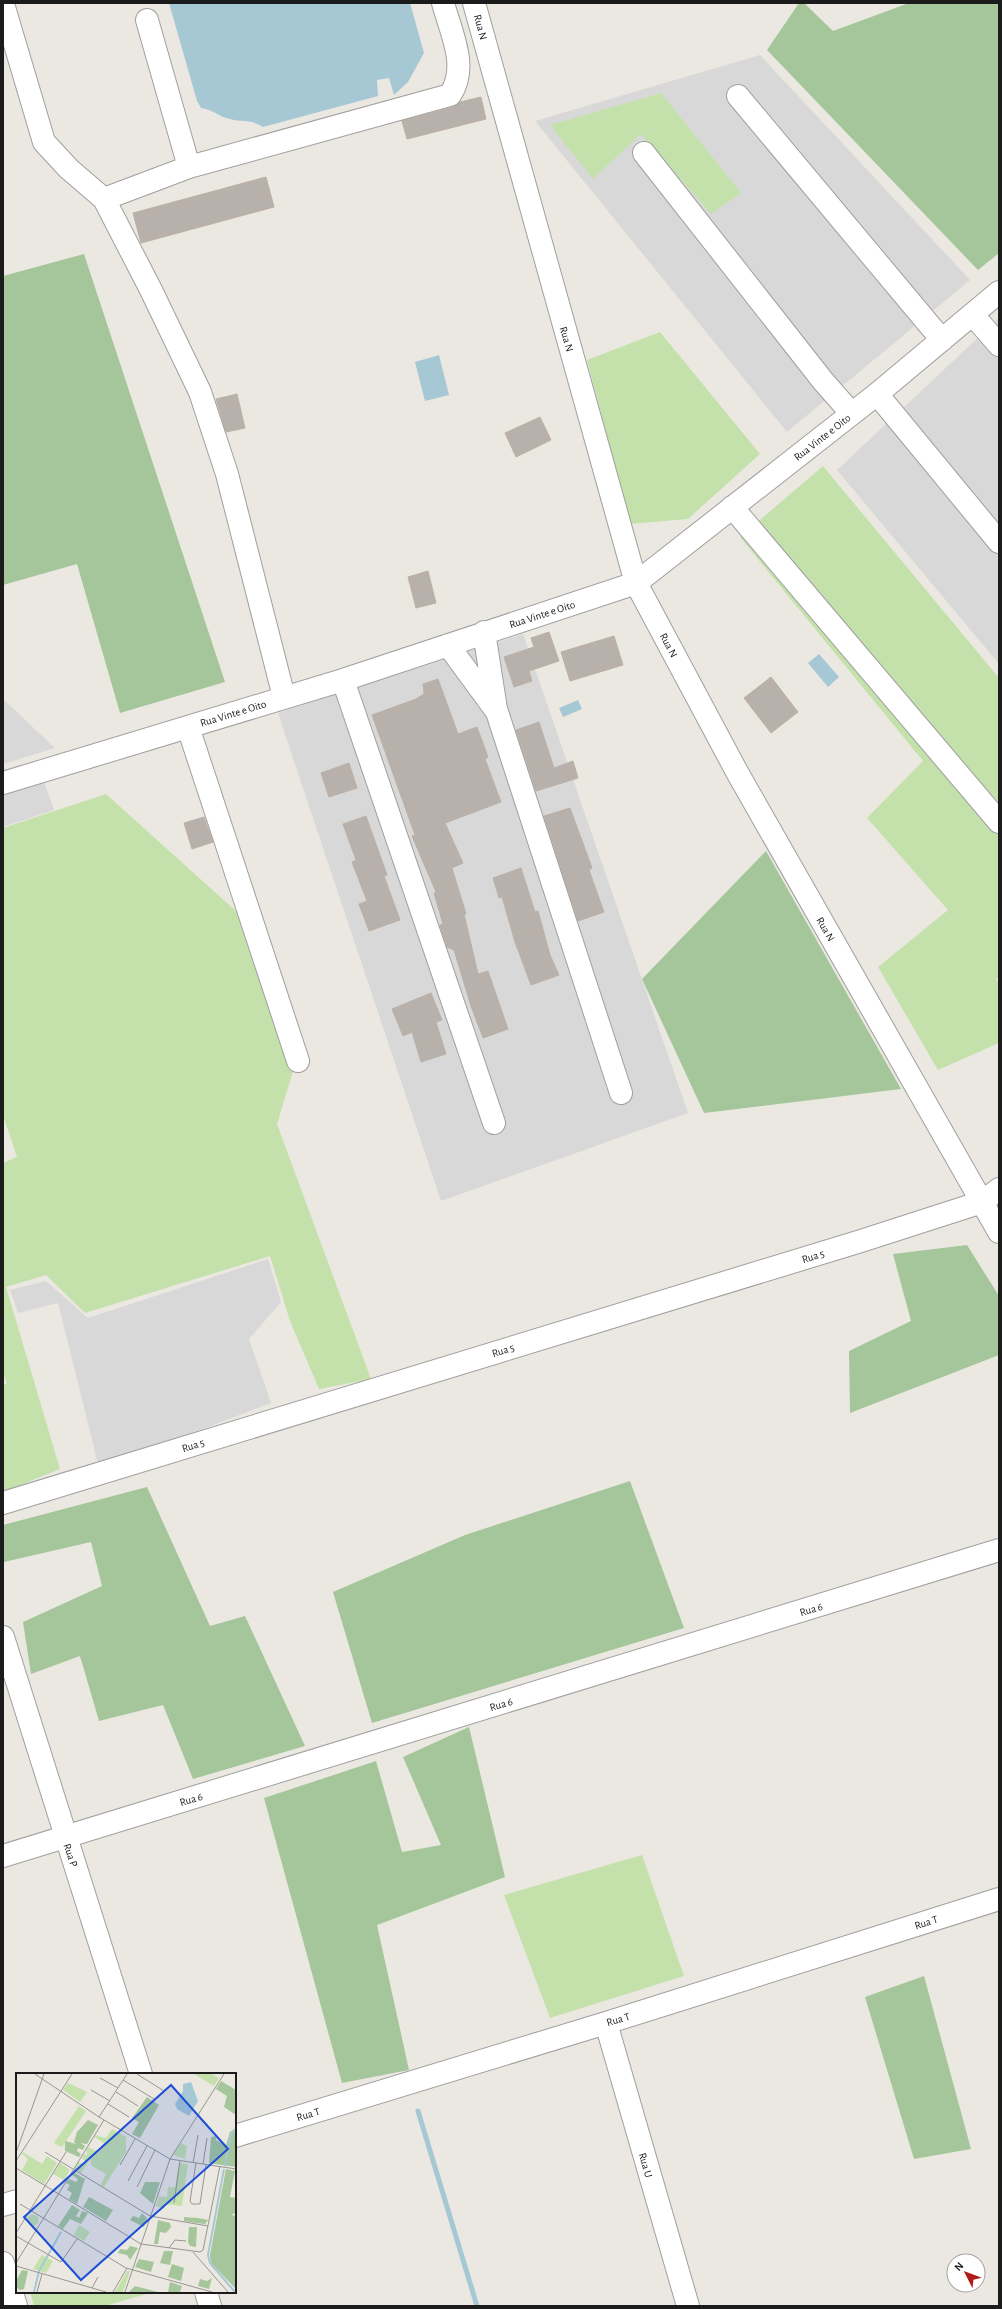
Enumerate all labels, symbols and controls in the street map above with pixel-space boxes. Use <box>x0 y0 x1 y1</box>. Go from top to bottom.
street label: Rua N <box>472 13 489 41</box>
street label: Rua N <box>558 325 575 353</box>
street label: Rua Vinte e Oito <box>792 412 853 463</box>
street label: Rua Vinte e Oito <box>508 599 576 630</box>
street label: Rua N <box>658 631 679 659</box>
street label: Rua Vinte e Oito <box>199 698 267 729</box>
street label: Rua N <box>814 915 837 943</box>
street label: Rua 5 <box>801 1248 826 1265</box>
street label: Rua 5 <box>491 1342 516 1359</box>
street label: Rua 5 <box>181 1437 206 1454</box>
street label: Rua 6 <box>798 1601 824 1618</box>
street label: Rua 6 <box>488 1696 514 1713</box>
street label: Rua 6 <box>178 1791 204 1808</box>
street label: Rua P <box>61 1842 80 1869</box>
street label: Rua T <box>913 1913 940 1931</box>
street label: Rua T <box>605 2011 632 2028</box>
inset map <box>16 2073 236 2293</box>
street label: Rua T <box>295 2106 322 2123</box>
street label: Rua U <box>637 2151 654 2179</box>
north arrow <box>946 2253 986 2293</box>
text: N <box>952 2260 966 2273</box>

